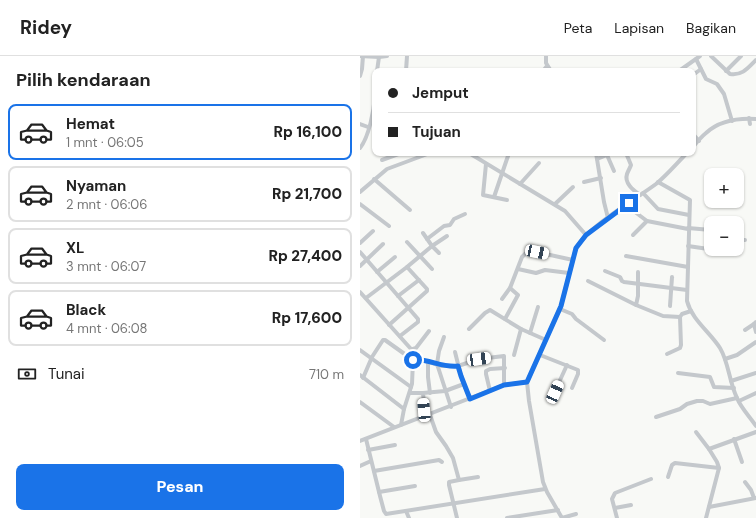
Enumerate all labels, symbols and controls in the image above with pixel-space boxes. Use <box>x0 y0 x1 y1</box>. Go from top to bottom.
text: Ridey <box>20 15 72 40</box>
text: Peta <box>564 19 592 37</box>
text: Lapisan <box>614 19 664 37</box>
text: Bagikan <box>686 19 736 37</box>
text: Pilih kendaraan <box>16 68 151 92</box>
text: Jemput <box>412 83 469 103</box>
icon: car <box>18 114 54 150</box>
text: Hemat <box>66 114 115 134</box>
text: Rp 16,100 <box>274 122 342 142</box>
text: Tujuan <box>412 122 461 142</box>
text: 1 mnt · 06:05 <box>66 134 144 151</box>
map controls <box>704 168 744 256</box>
button: + <box>704 168 744 208</box>
icon: car <box>18 176 54 212</box>
text: Nyaman <box>66 176 126 196</box>
text: Rp 21,700 <box>272 184 342 204</box>
route end <box>620 194 638 212</box>
text: 2 mnt · 06:06 <box>66 196 147 213</box>
button: − <box>704 216 744 256</box>
icon: car <box>18 238 54 274</box>
text: XL <box>66 238 84 258</box>
car <box>524 244 550 260</box>
text: Rp 27,400 <box>268 246 342 266</box>
text: 3 mnt · 06:07 <box>66 258 146 275</box>
icon: car <box>18 300 54 336</box>
text: Black <box>66 300 106 320</box>
text: Rp 17,600 <box>272 308 342 328</box>
text: 4 mnt · 06:08 <box>66 320 147 337</box>
route start <box>404 351 422 369</box>
car <box>466 351 492 367</box>
icon: cash <box>16 363 38 385</box>
text: Tunai <box>48 364 85 384</box>
text: 710 m <box>309 366 344 383</box>
car <box>545 379 565 405</box>
car <box>417 398 431 422</box>
button: Pesan <box>16 464 344 510</box>

